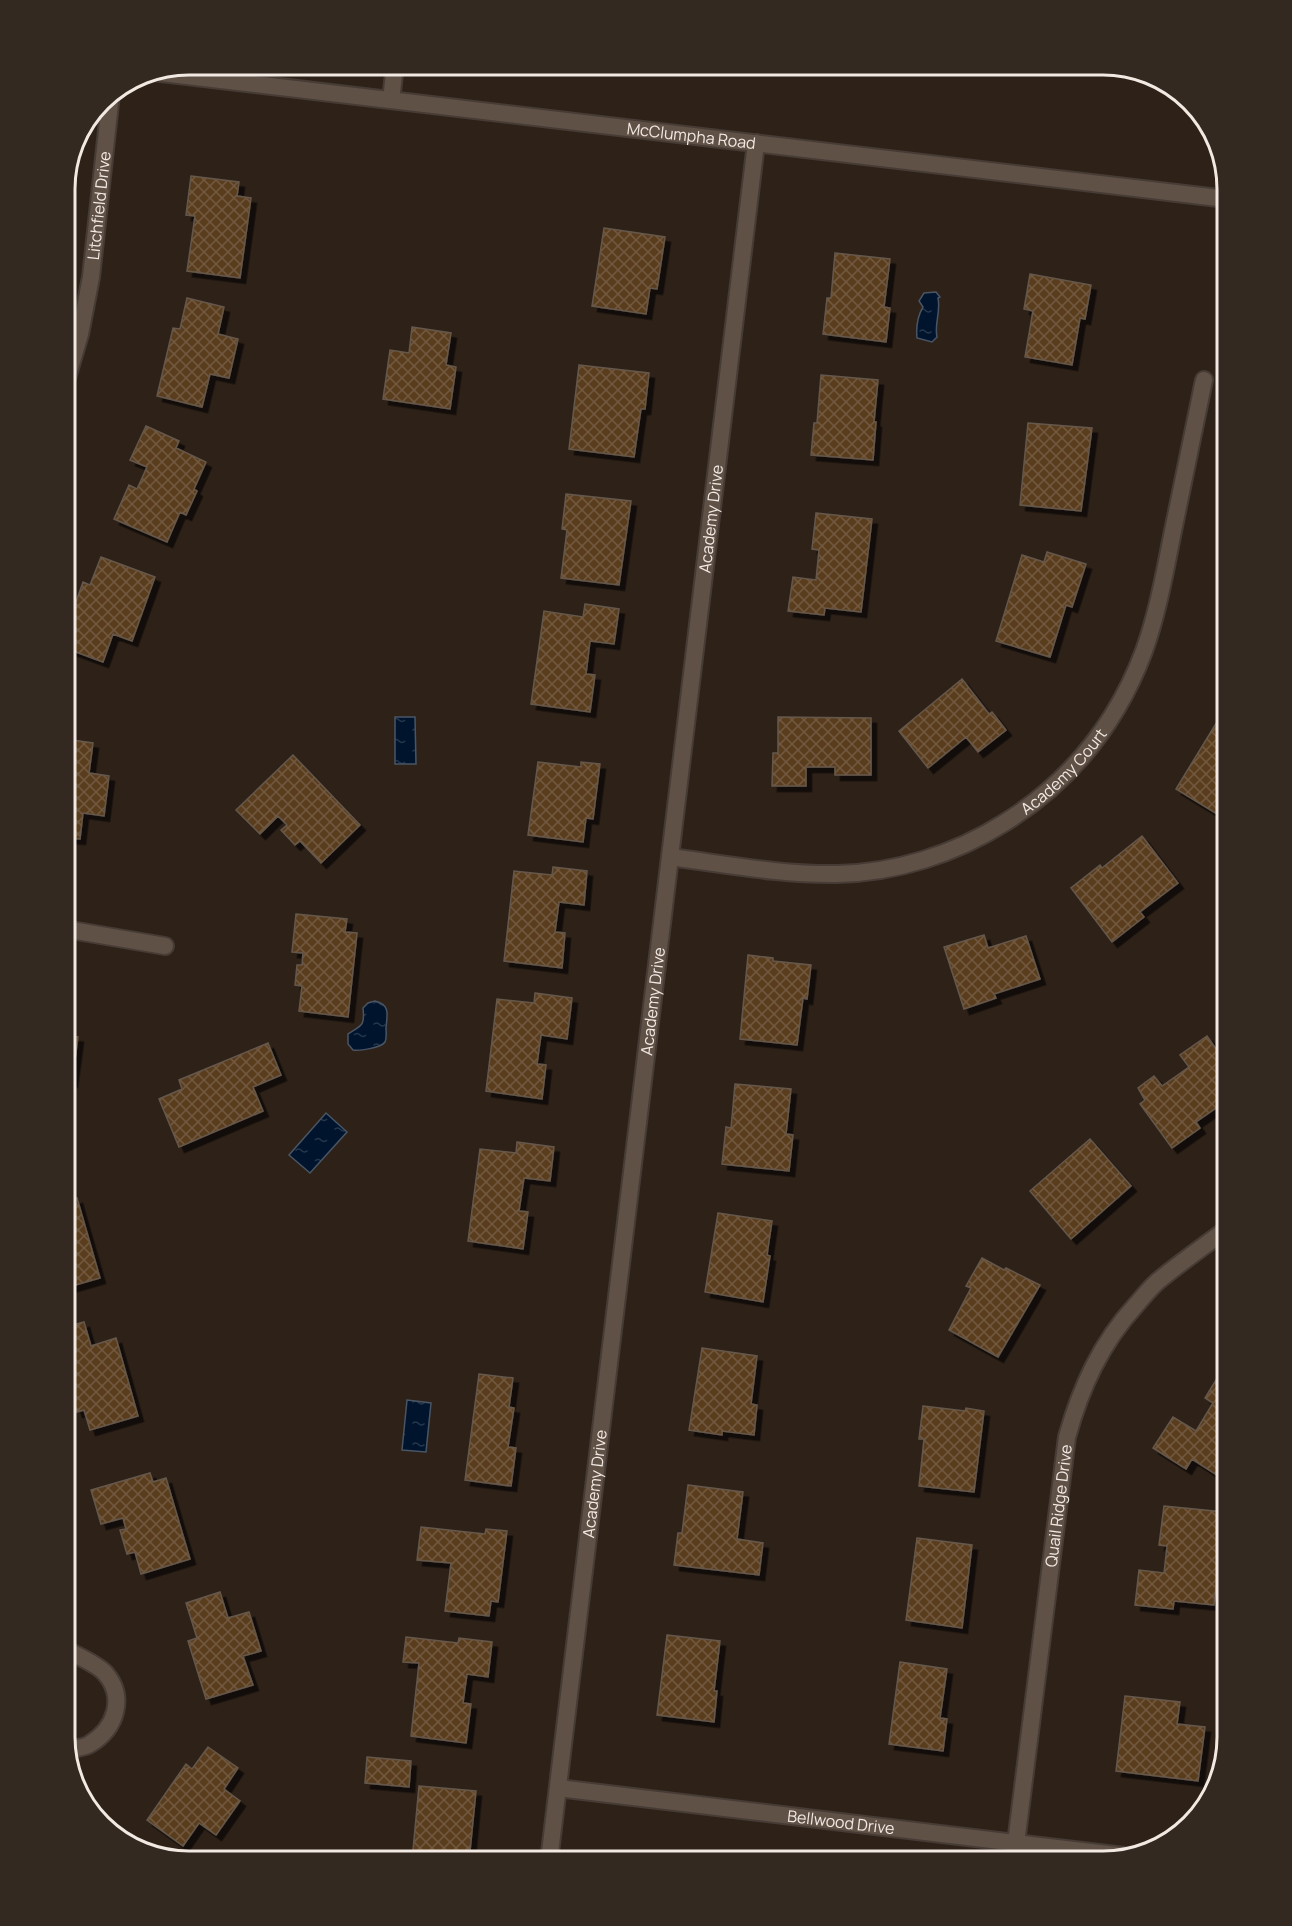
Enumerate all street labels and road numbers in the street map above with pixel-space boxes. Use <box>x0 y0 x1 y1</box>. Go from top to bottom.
street label: McClumpha Road <box>626 117 757 154</box>
street label: Litchfield Drive <box>82 150 116 261</box>
street label: Academy Drive <box>693 463 728 574</box>
street label: Academy Court <box>1016 724 1111 820</box>
street label: Academy Drive <box>635 946 670 1057</box>
street label: Academy Drive <box>577 1428 612 1539</box>
street label: Quail Ridge Drive <box>1040 1443 1077 1568</box>
street label: Bellwood Drive <box>786 1805 896 1839</box>

